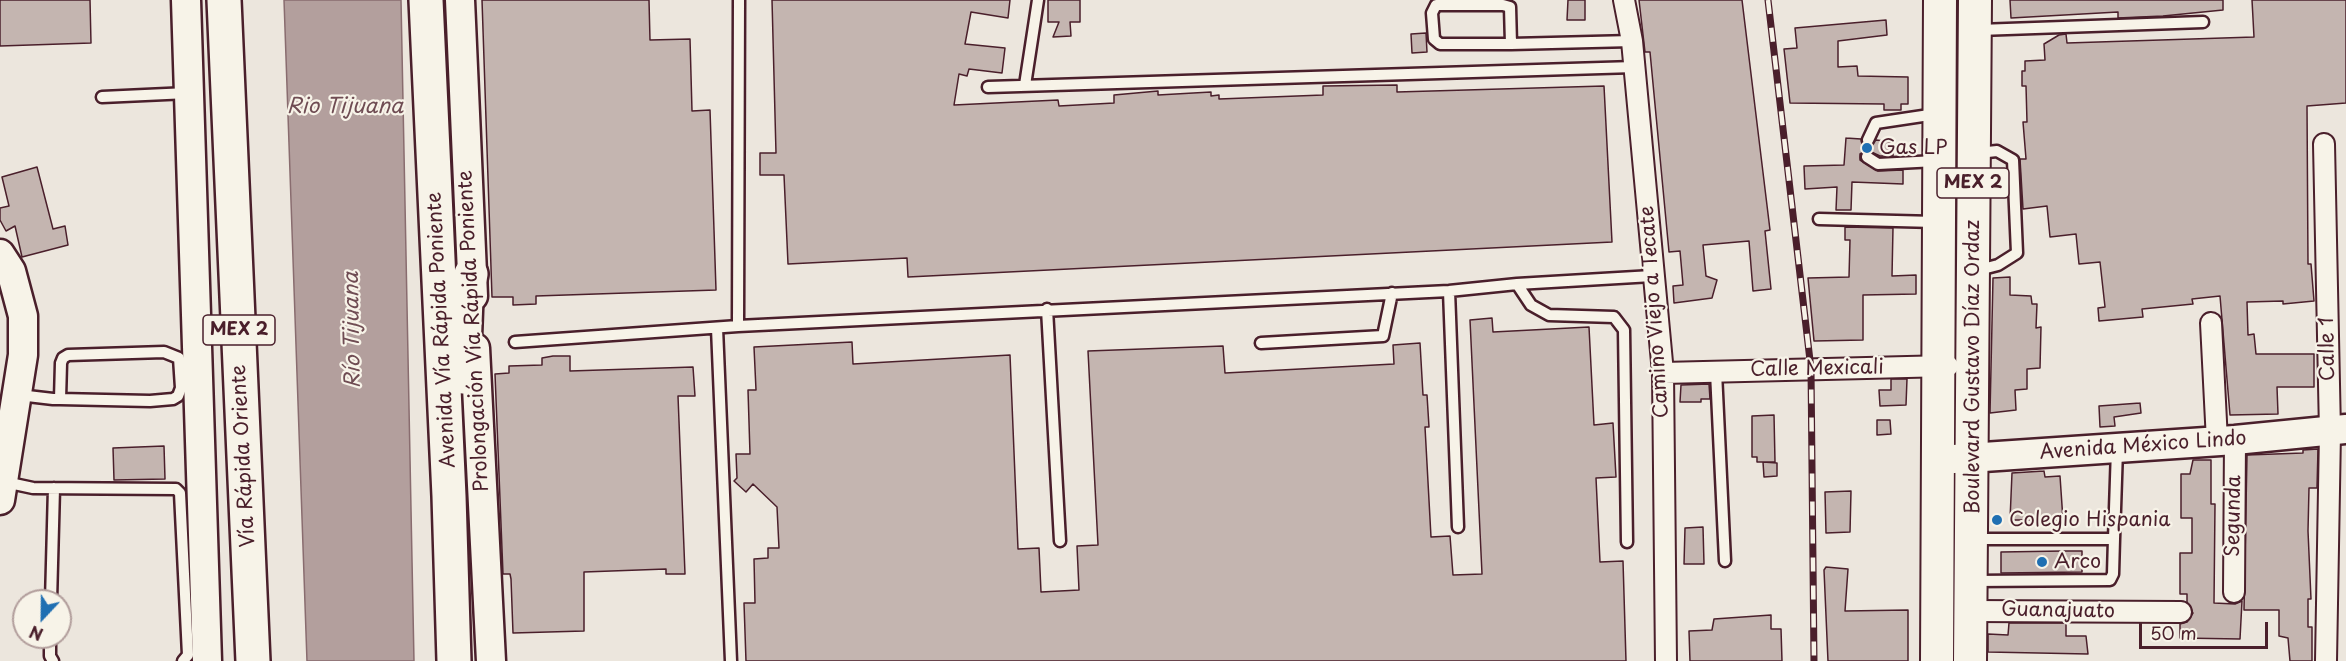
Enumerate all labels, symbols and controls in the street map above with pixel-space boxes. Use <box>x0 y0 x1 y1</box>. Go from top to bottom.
water label: Rio Tijuana <box>287 94 403 120</box>
place label: Gas LP <box>1879 136 1948 160</box>
marker: Gas LP <box>1860 141 1874 155</box>
road number: MEX 2 <box>1937 168 2009 198</box>
street label: Prolongación Vía Rápida Poniente <box>454 170 494 492</box>
street label: Avenida Vía Rápida Poniente <box>423 191 461 469</box>
street label: Camino Viejo a Tecate <box>1636 205 1674 419</box>
street label: Boulevard Gustavo Díaz Ordaz <box>1961 220 1985 514</box>
water label: Río Tijuana <box>339 271 367 389</box>
road number: MEX 2 <box>203 315 275 345</box>
street label: Calle 1 <box>2315 317 2341 381</box>
street label: Calle Mexicali <box>1750 356 1884 382</box>
street label: Vía Rápida Oriente <box>227 364 261 548</box>
street label: Avenida México Lindo <box>2039 427 2247 465</box>
street label: Segunda <box>2221 475 2247 557</box>
place label: Colegio Hispania <box>2009 508 2171 532</box>
marker: Colegio Hispania <box>1990 513 2004 527</box>
place label: Arco <box>2054 550 2101 574</box>
marker: Arco <box>2035 555 2049 569</box>
north arrow <box>12 589 72 649</box>
street label: Guanajuato <box>2001 598 2115 624</box>
scale bar <box>2142 610 2271 648</box>
text: 50 m <box>2150 619 2197 646</box>
text: N <box>26 620 46 647</box>

